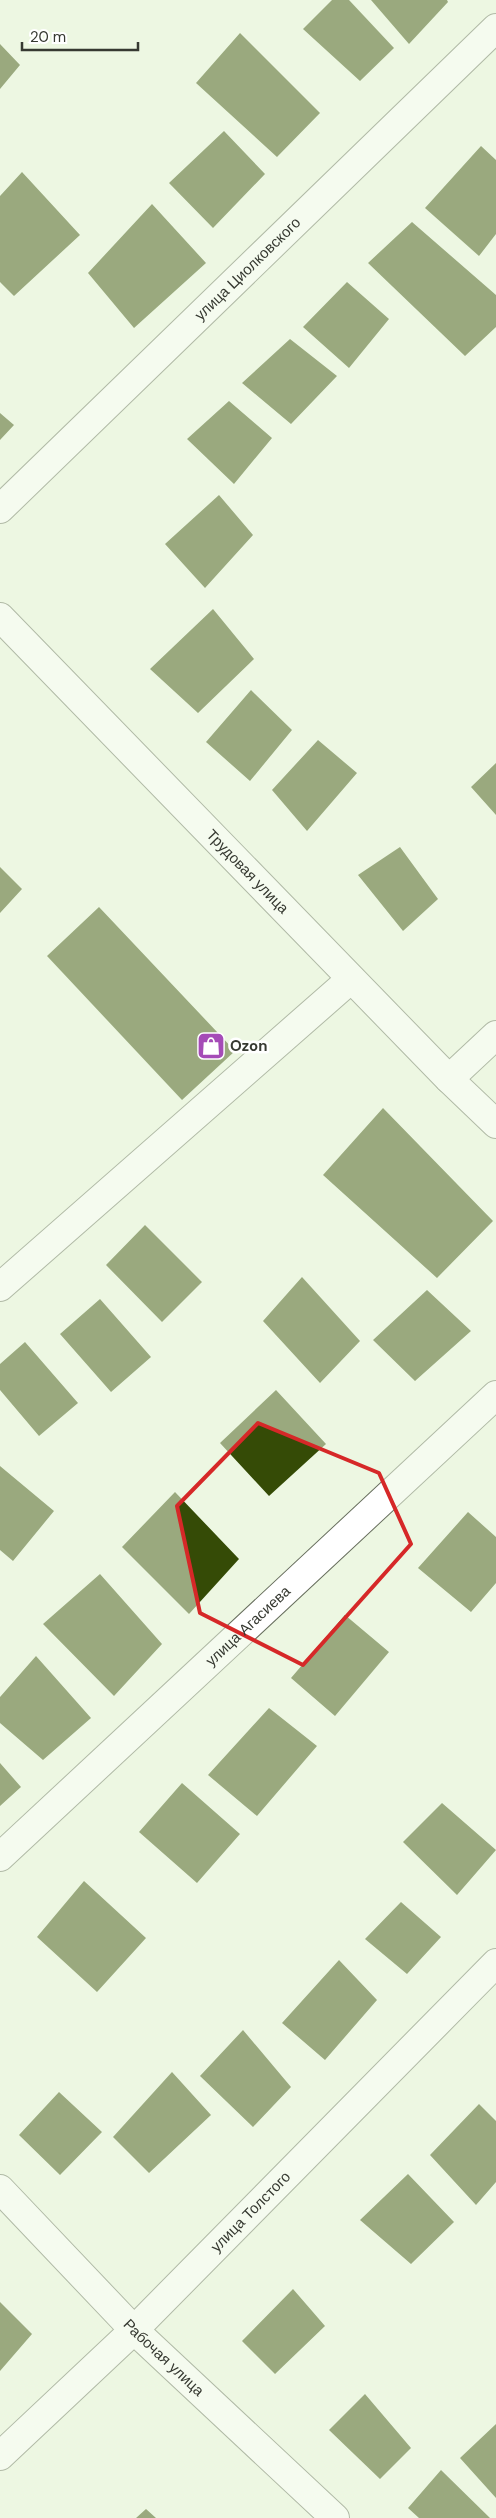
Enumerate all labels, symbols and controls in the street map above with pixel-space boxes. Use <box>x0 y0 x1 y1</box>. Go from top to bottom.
scale bar <box>22 20 139 52</box>
text: 20 m <box>30 27 66 47</box>
street label: улица Циолковского <box>190 213 305 325</box>
street label: Трудовая улица <box>202 825 293 919</box>
shop icon: Ozon <box>196 1031 226 1061</box>
place label: Ozon <box>230 1036 268 1056</box>
street label: улица Агасиева <box>201 1581 295 1670</box>
street label: улица Толстого <box>206 2167 295 2257</box>
street label: Рабочая улица <box>119 2315 209 2401</box>

